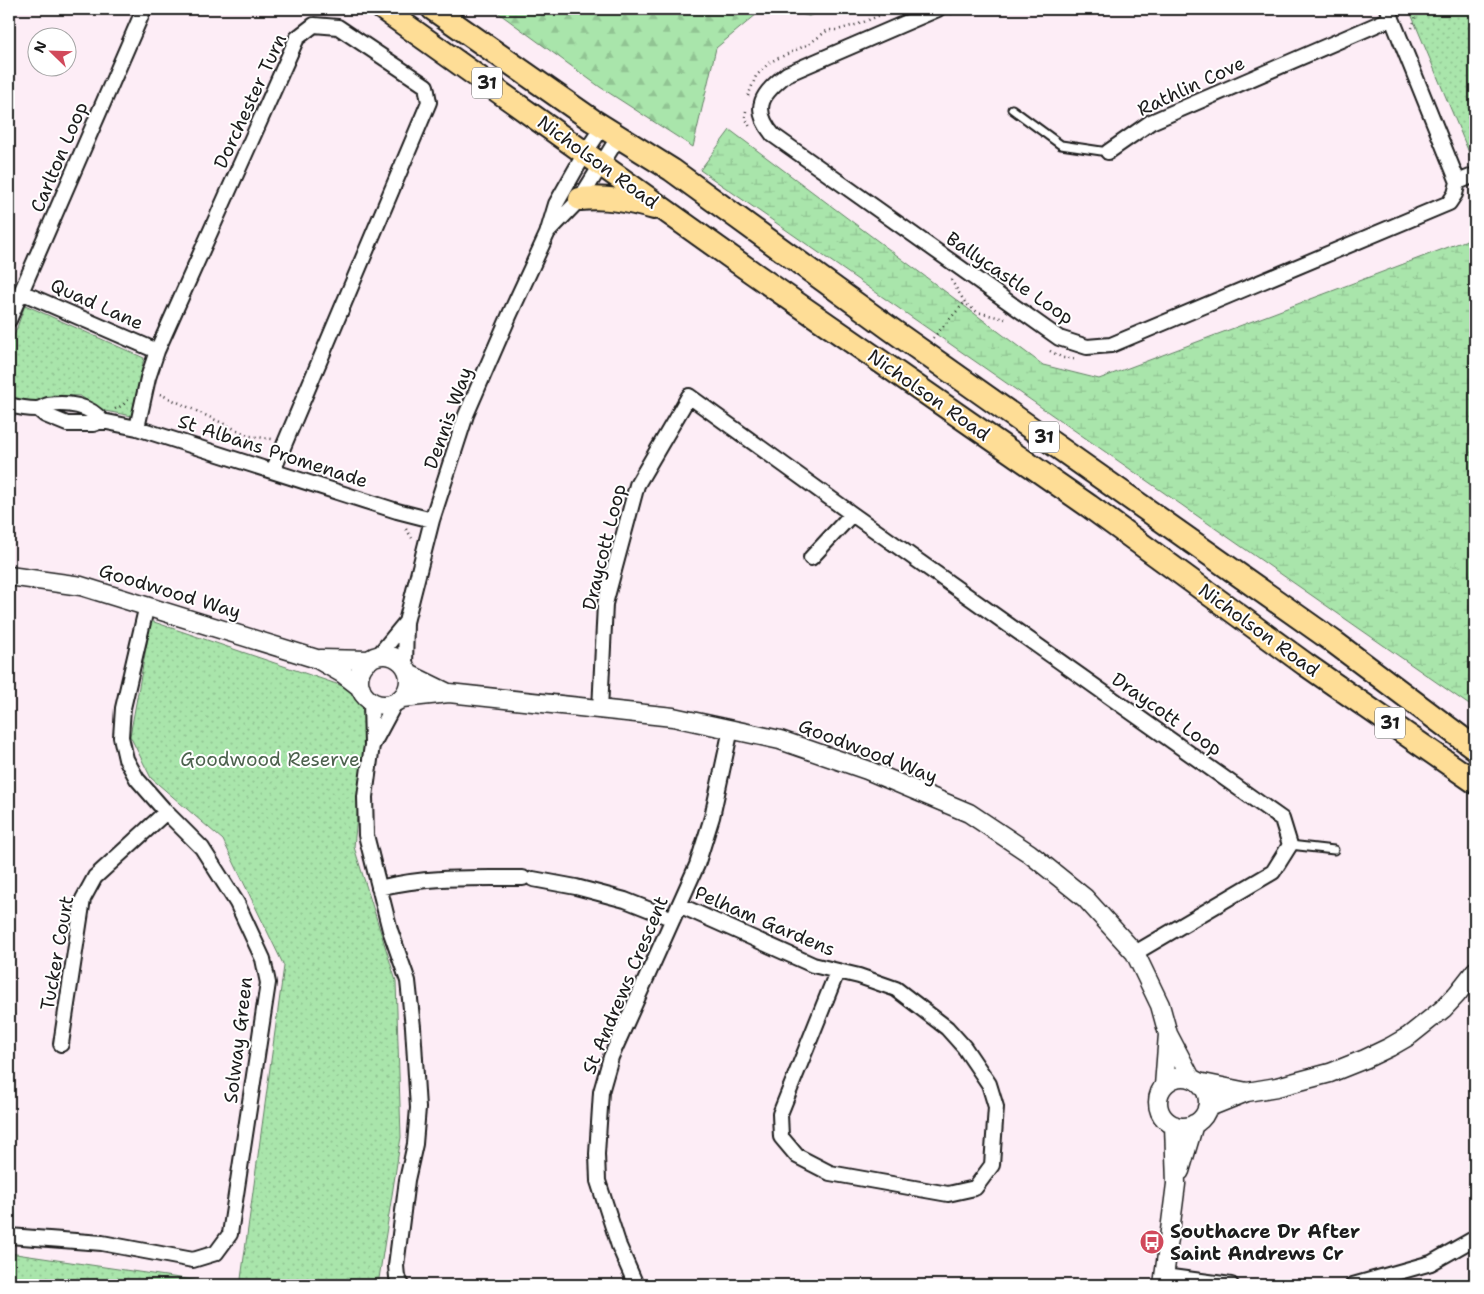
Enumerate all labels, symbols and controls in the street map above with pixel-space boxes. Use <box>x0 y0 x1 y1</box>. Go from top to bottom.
north arrow <box>28 28 78 78</box>
street label: Dorchester Turn <box>208 30 292 172</box>
text: N <box>30 38 50 56</box>
street label: Rathlin Cove <box>1133 50 1249 122</box>
road number: 31 <box>472 68 502 99</box>
street label: Carlton Loop <box>24 98 94 216</box>
street label: Nicholson Road <box>532 110 664 214</box>
street label: Ballycastle Loop <box>941 226 1079 330</box>
street label: Quad Lane <box>47 272 147 336</box>
street label: Nicholson Road <box>863 343 995 447</box>
street label: Dennis Way <box>418 364 478 472</box>
street label: St Albans Promenade <box>175 409 371 493</box>
road number: 31 <box>1029 422 1059 452</box>
street label: Draycott Loop <box>576 481 632 613</box>
street label: Goodwood Way <box>96 558 244 624</box>
street label: Nicholson Road <box>1193 578 1325 682</box>
street label: Draycott Loop <box>1107 667 1227 761</box>
road number: 31 <box>1375 708 1405 738</box>
street label: Goodwood Way <box>795 713 941 789</box>
park label: Goodwood Reserve <box>180 747 360 772</box>
street label: Pelham Gardens <box>691 880 839 962</box>
street label: St Andrews Crescent <box>576 892 674 1078</box>
street label: Tucker Court <box>35 894 79 1012</box>
street label: Solway Green <box>218 975 258 1105</box>
place label: Southacre Dr After Saint Andrews Cr <box>1170 1219 1360 1266</box>
bus stop icon: Southacre Dr After Saint Andrews Cr <box>1139 1229 1165 1255</box>

